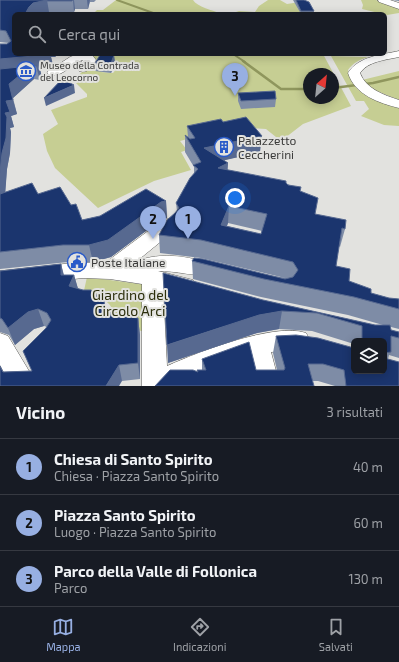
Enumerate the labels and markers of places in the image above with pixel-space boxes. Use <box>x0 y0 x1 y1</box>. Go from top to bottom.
place label: Museo della Contrada del Leocorno <box>40 59 139 83</box>
museum icon: Museo della Contrada del Leocorno <box>15 60 37 82</box>
pin: 3 <box>222 63 248 96</box>
place label: Palazzetto Ceccherini <box>238 133 297 161</box>
building icon: Palazzetto Ceccherini <box>213 136 235 158</box>
pin: 2 <box>140 206 166 239</box>
pin: 1 <box>175 206 201 239</box>
public building icon: Poste Italiane <box>66 251 88 273</box>
place label: Poste Italiane <box>91 255 165 269</box>

